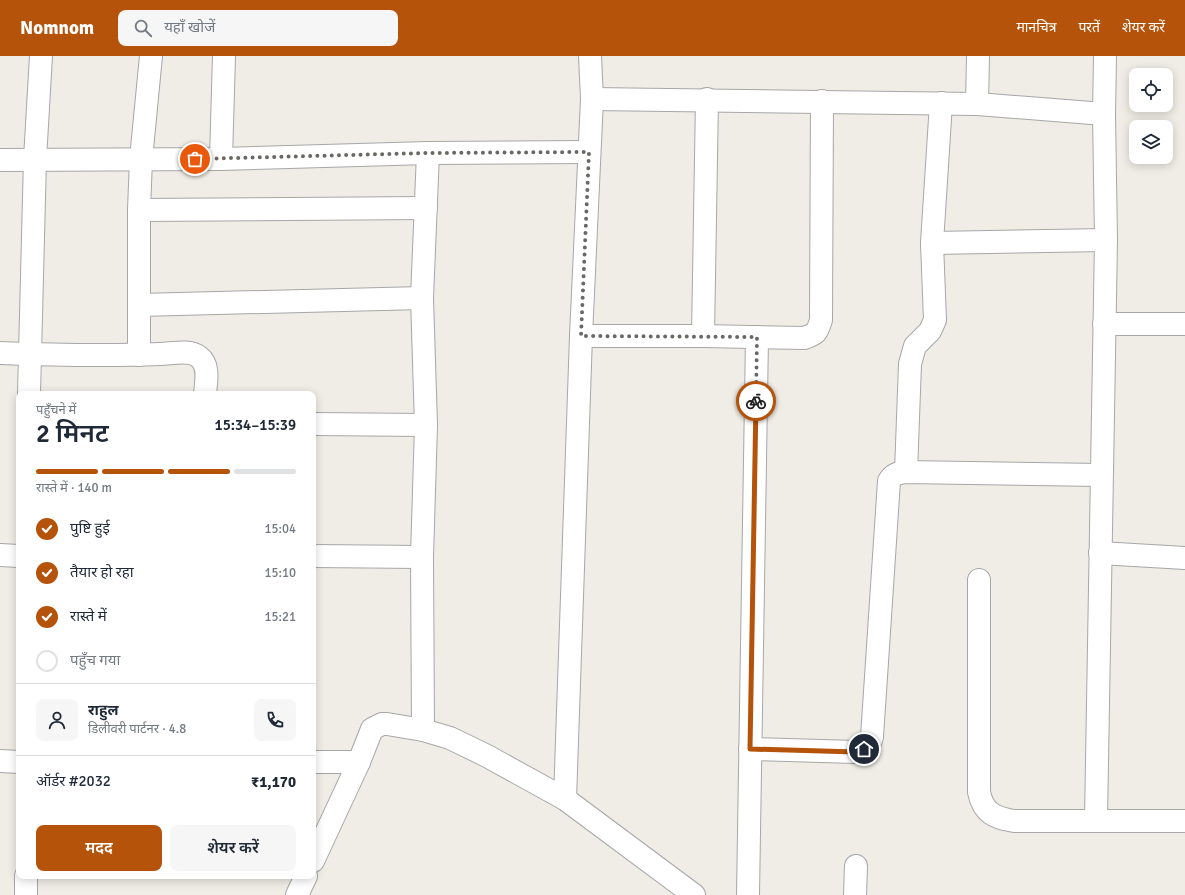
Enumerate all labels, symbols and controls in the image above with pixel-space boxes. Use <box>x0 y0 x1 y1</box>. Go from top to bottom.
search box <box>118 10 398 46</box>
text: Nomnom <box>20 16 94 40</box>
icon: search <box>132 17 154 39</box>
text: यहाँ खोजें <box>164 18 215 36</box>
text: मानचित्र <box>1016 19 1056 36</box>
text: परतें <box>1078 19 1100 36</box>
text: शेयर करें <box>1122 19 1165 36</box>
map controls <box>1129 68 1173 164</box>
button: locate <box>1129 68 1173 112</box>
button: layers <box>1129 120 1173 164</box>
pin <box>178 142 212 176</box>
icon: bag <box>184 148 206 170</box>
courier <box>736 381 776 421</box>
icon: bike <box>745 390 767 412</box>
text: पहुँचने में <box>36 402 76 418</box>
text: 15:34–15:39 <box>215 416 296 434</box>
text: 2 मिनट <box>36 418 109 450</box>
text: रास्ते में · 140 m <box>36 480 112 496</box>
icon: check <box>36 518 58 540</box>
text: पुष्टि हुई <box>70 519 110 537</box>
text: 15:04 <box>264 521 296 537</box>
icon: check <box>36 562 58 584</box>
text: तैयार हो रहा <box>70 563 134 581</box>
text: 15:10 <box>264 565 296 581</box>
icon: check <box>36 606 58 628</box>
text: रास्ते में <box>70 607 107 625</box>
text: 15:21 <box>264 609 296 625</box>
text: पहुँच गया <box>70 651 120 669</box>
button: person <box>36 699 78 741</box>
button: phone <box>254 699 296 741</box>
text: राहुल <box>88 701 119 719</box>
text: डिलीवरी पार्टनर · 4.8 <box>88 721 186 737</box>
pin <box>847 732 881 766</box>
icon: home <box>853 738 875 760</box>
text: ऑर्डर #2032 <box>36 772 111 790</box>
text: ₹1,170 <box>251 773 296 791</box>
button: मदद <box>36 825 162 871</box>
button: शेयर करें <box>170 825 296 871</box>

